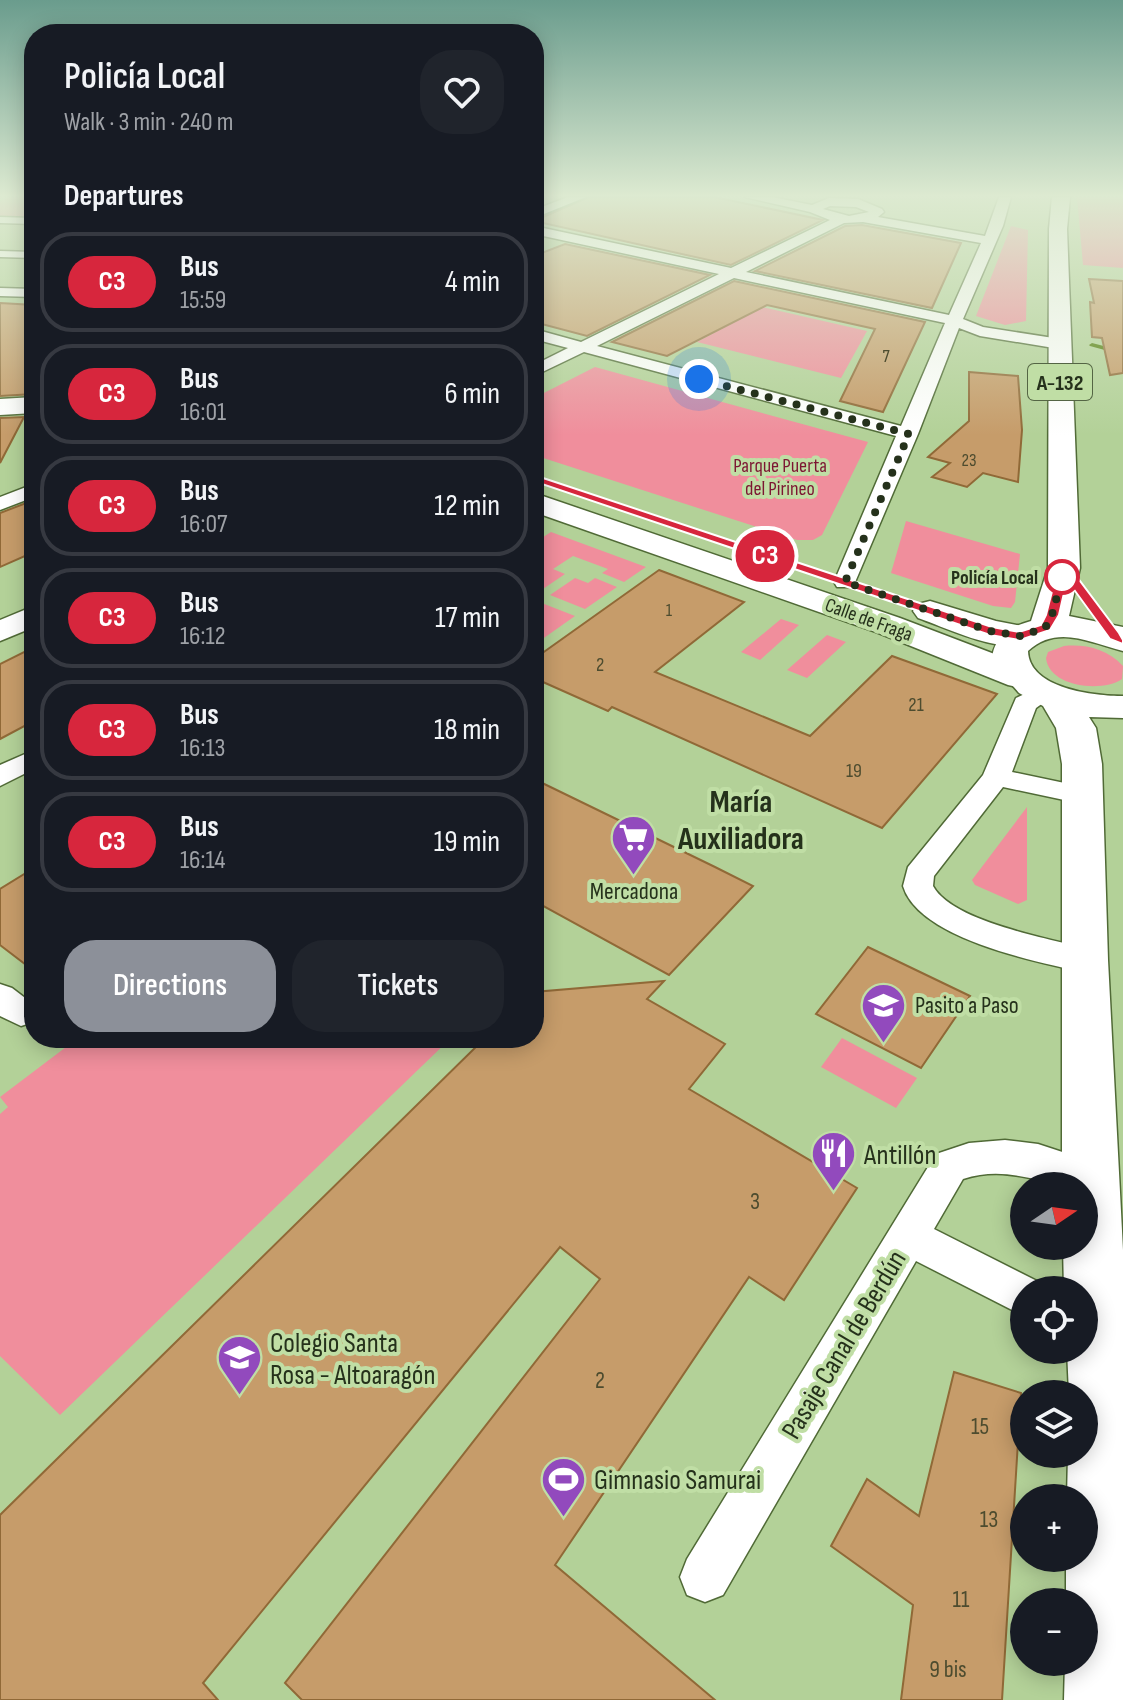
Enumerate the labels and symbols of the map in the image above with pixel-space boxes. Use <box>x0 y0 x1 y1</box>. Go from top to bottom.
house number: 7 <box>882 346 890 367</box>
your location <box>679 359 719 399</box>
road number: A-132 <box>1028 364 1092 400</box>
house number: 23 <box>962 450 977 471</box>
park label: Parque Puerta del Pirineo <box>733 454 827 501</box>
line badge: C3 <box>729 530 801 582</box>
marker: Policía Local <box>1045 560 1079 594</box>
place label: Policía Local <box>951 566 1038 590</box>
street label: Calle de Fraga <box>822 593 916 647</box>
house number: 1 <box>666 600 673 621</box>
house number: 2 <box>596 653 604 677</box>
house number: 21 <box>908 693 924 717</box>
house number: 19 <box>846 759 862 783</box>
district label: María Auxiliadora <box>677 783 804 859</box>
supermarket icon: Mercadona <box>610 813 658 876</box>
place label: Mercadona <box>590 877 678 906</box>
school or university icon: Pasito a Paso <box>860 981 908 1044</box>
place label: Pasito a Paso <box>915 991 1019 1020</box>
restaurant icon: Antillón <box>809 1130 857 1193</box>
place label: Antillón <box>863 1139 936 1172</box>
north arrow <box>1010 1172 1098 1260</box>
house number: 3 <box>750 1187 760 1216</box>
street label: Pasaje Canal de Berdún <box>775 1245 914 1445</box>
place label: Colegio Santa Rosa - Altoaragón <box>270 1327 435 1392</box>
school or university icon: Colegio Santa Rosa - Altoaragón <box>215 1334 263 1397</box>
house number: 2 <box>595 1366 605 1395</box>
house number: 15 <box>971 1412 989 1441</box>
sports icon: Gimnasio Samurai <box>539 1455 587 1518</box>
place label: Gimnasio Samurai <box>594 1464 761 1497</box>
house number: 13 <box>980 1505 998 1534</box>
house number: 11 <box>953 1585 970 1614</box>
house number: 9 bis <box>929 1655 967 1684</box>

